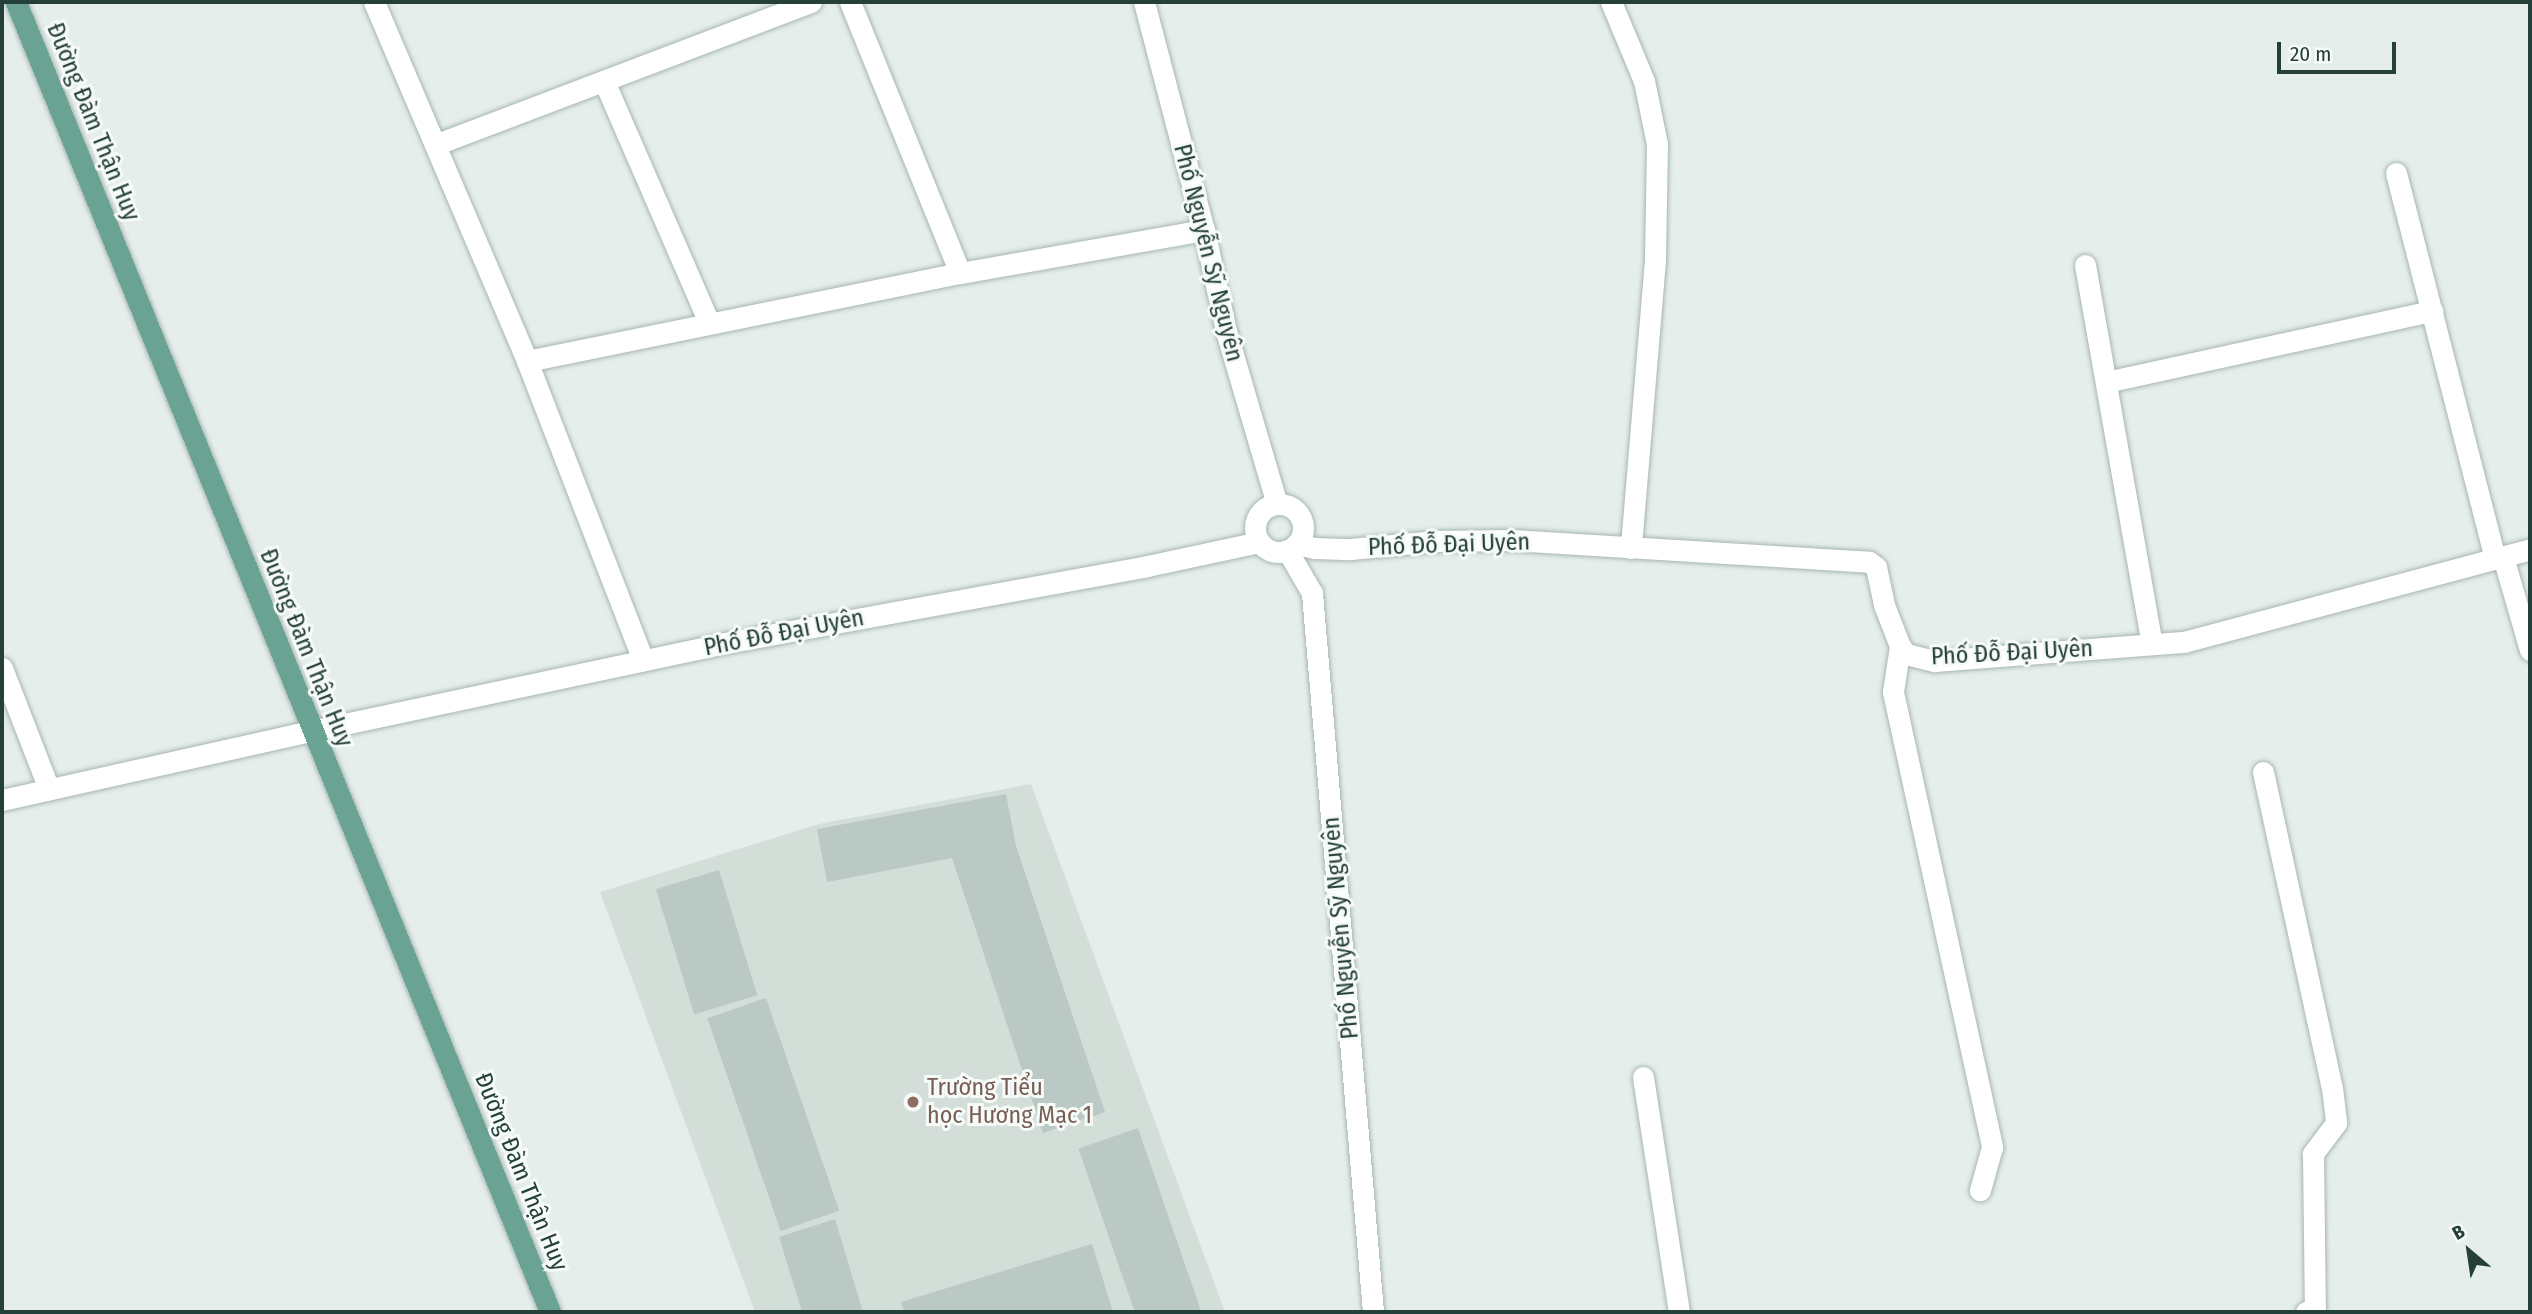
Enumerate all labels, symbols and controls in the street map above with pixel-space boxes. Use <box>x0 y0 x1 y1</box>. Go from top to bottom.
street label: Đường Đàm Thận Huy <box>40 19 146 225</box>
scale bar <box>2280 28 2399 72</box>
text: 20 m <box>2290 41 2331 67</box>
street label: Phố Nguyễn Sỹ Nguyên <box>1167 141 1249 365</box>
street label: Phố Đỗ Đại Uyên <box>1367 528 1531 562</box>
street label: Đường Đàm Thận Huy <box>253 545 359 751</box>
street label: Phố Đỗ Đại Uyên <box>702 603 866 663</box>
street label: Phố Đỗ Đại Uyên <box>1930 634 2094 672</box>
street label: Phố Nguyễn Sỹ Nguyên <box>1317 816 1365 1040</box>
street label: Đường Đàm Thận Huy <box>468 1069 574 1275</box>
place label: Trường Tiểu học Hương Mạc 1 <box>927 1074 1092 1130</box>
marker: Trường Tiểu học Hương Mạc 1 <box>905 1094 921 1110</box>
north arrow <box>2434 1216 2504 1286</box>
text: B <box>2448 1220 2469 1245</box>

